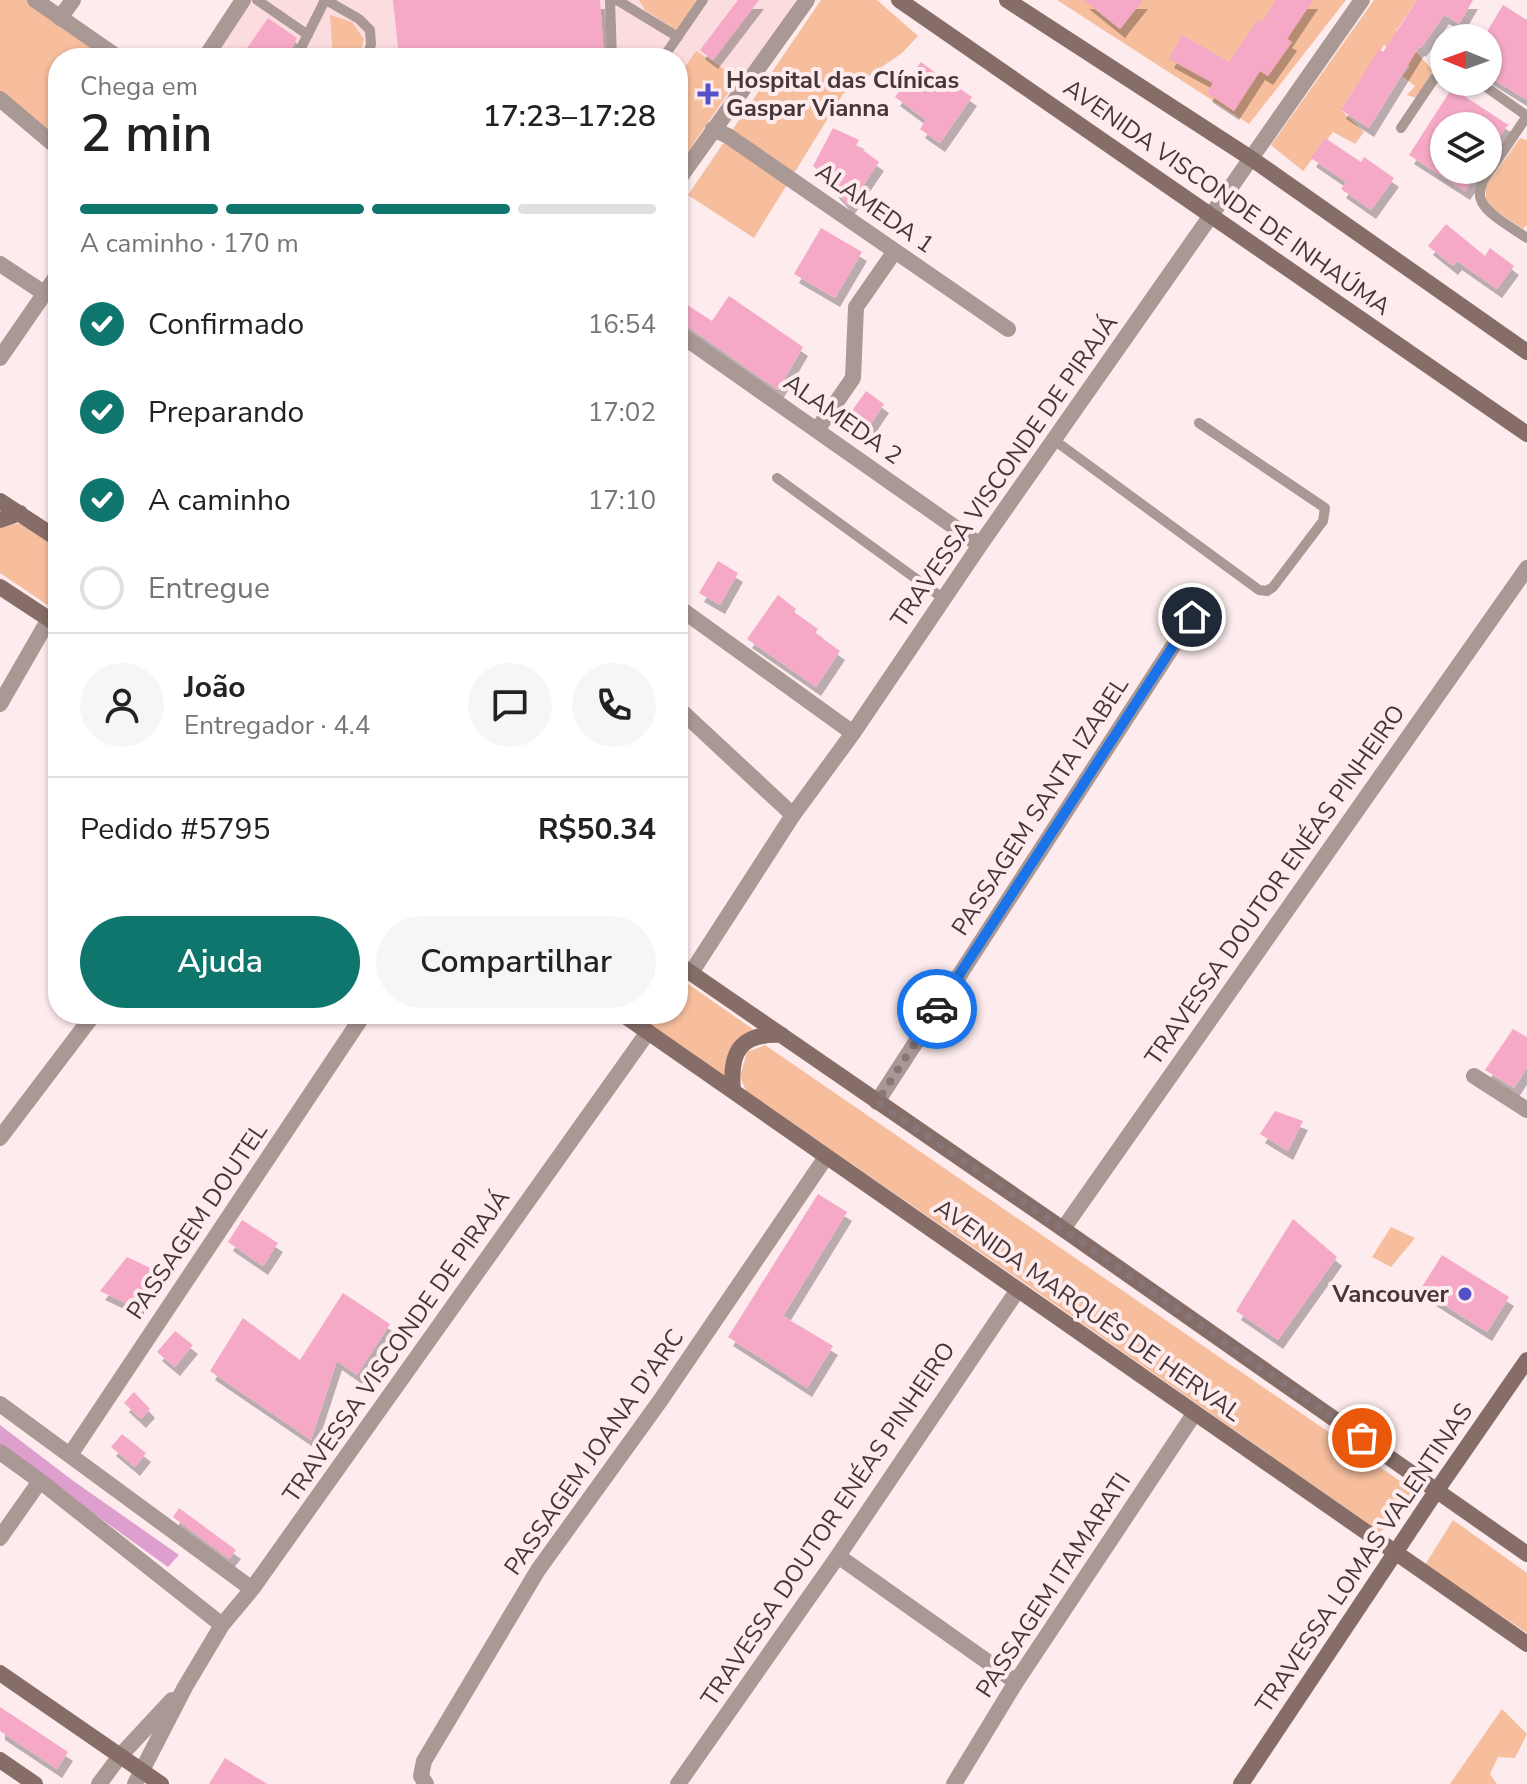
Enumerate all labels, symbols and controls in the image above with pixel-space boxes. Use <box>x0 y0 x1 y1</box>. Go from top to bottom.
north arrow <box>1430 24 1502 96</box>
map controls <box>1430 24 1502 184</box>
place label: Hospital das Clínicas Gaspar Vianna <box>726 64 959 124</box>
text: Chega em <box>80 69 198 104</box>
street label: AVENIDA VISCONDE DE INHAÚMA <box>1057 71 1397 323</box>
marker: Hospital das Clínicas Gaspar Vianna <box>697 83 719 105</box>
text: 17:23–17:28 <box>483 96 656 137</box>
text: 2 min <box>80 98 213 169</box>
button: layers <box>1430 112 1502 184</box>
street label: ALAMEDA 1 <box>809 155 941 261</box>
text: A caminho · 170 m <box>80 226 299 261</box>
icon: check <box>80 302 124 346</box>
text: Confirmado <box>148 304 304 345</box>
text: 16:54 <box>588 307 656 342</box>
street label: TRAVESSA VISCONDE DE PIRAJÁ <box>883 308 1125 634</box>
street label: ALAMEDA 2 <box>777 366 909 472</box>
icon: check <box>80 390 124 434</box>
text: Preparando <box>148 392 304 433</box>
text: 17:02 <box>588 395 656 430</box>
icon: check <box>80 478 124 522</box>
text: A caminho <box>148 480 291 521</box>
text: 17:10 <box>588 483 656 518</box>
text: Entregue <box>148 568 270 609</box>
pin <box>1158 583 1226 651</box>
icon: home <box>1170 595 1214 639</box>
button: person <box>80 663 164 747</box>
button: chat <box>468 663 552 747</box>
button: phone <box>572 663 656 747</box>
text: João <box>184 667 246 708</box>
street label: PASSAGEM SANTA IZABEL <box>944 670 1136 942</box>
street label: TRAVESSA DOUTOR ENÉAS PINHEIRO <box>1138 698 1412 1072</box>
text: Entregador · 4.4 <box>184 708 370 743</box>
text: Pedido #5795 <box>80 809 271 850</box>
text: R$50.34 <box>538 809 656 850</box>
button: Ajuda <box>80 916 360 1008</box>
button: Compartilhar <box>376 916 656 1008</box>
courier <box>897 969 977 1049</box>
icon: car <box>915 987 959 1031</box>
street label: PASSAGEM DOUTEL <box>119 1116 275 1326</box>
street label: TRAVESSA VISCONDE DE PIRAJÁ <box>275 1183 517 1509</box>
street label: AVENIDA MARQUÊS DE HERVAL <box>928 1191 1248 1429</box>
place label: Vancouver <box>1332 1278 1450 1310</box>
marker: Vancouver <box>1456 1285 1474 1303</box>
street label: PASSAGEM JOANA D'ARC <box>497 1323 691 1581</box>
street label: TRAVESSA DOUTOR ENÉAS PINHEIRO <box>694 1336 962 1712</box>
street label: TRAVESSA LOMAS VALENTINAS <box>1248 1397 1480 1719</box>
pin <box>1328 1404 1396 1472</box>
icon: bag <box>1340 1416 1384 1460</box>
street label: PASSAGEM ITAMARATI <box>968 1466 1138 1704</box>

